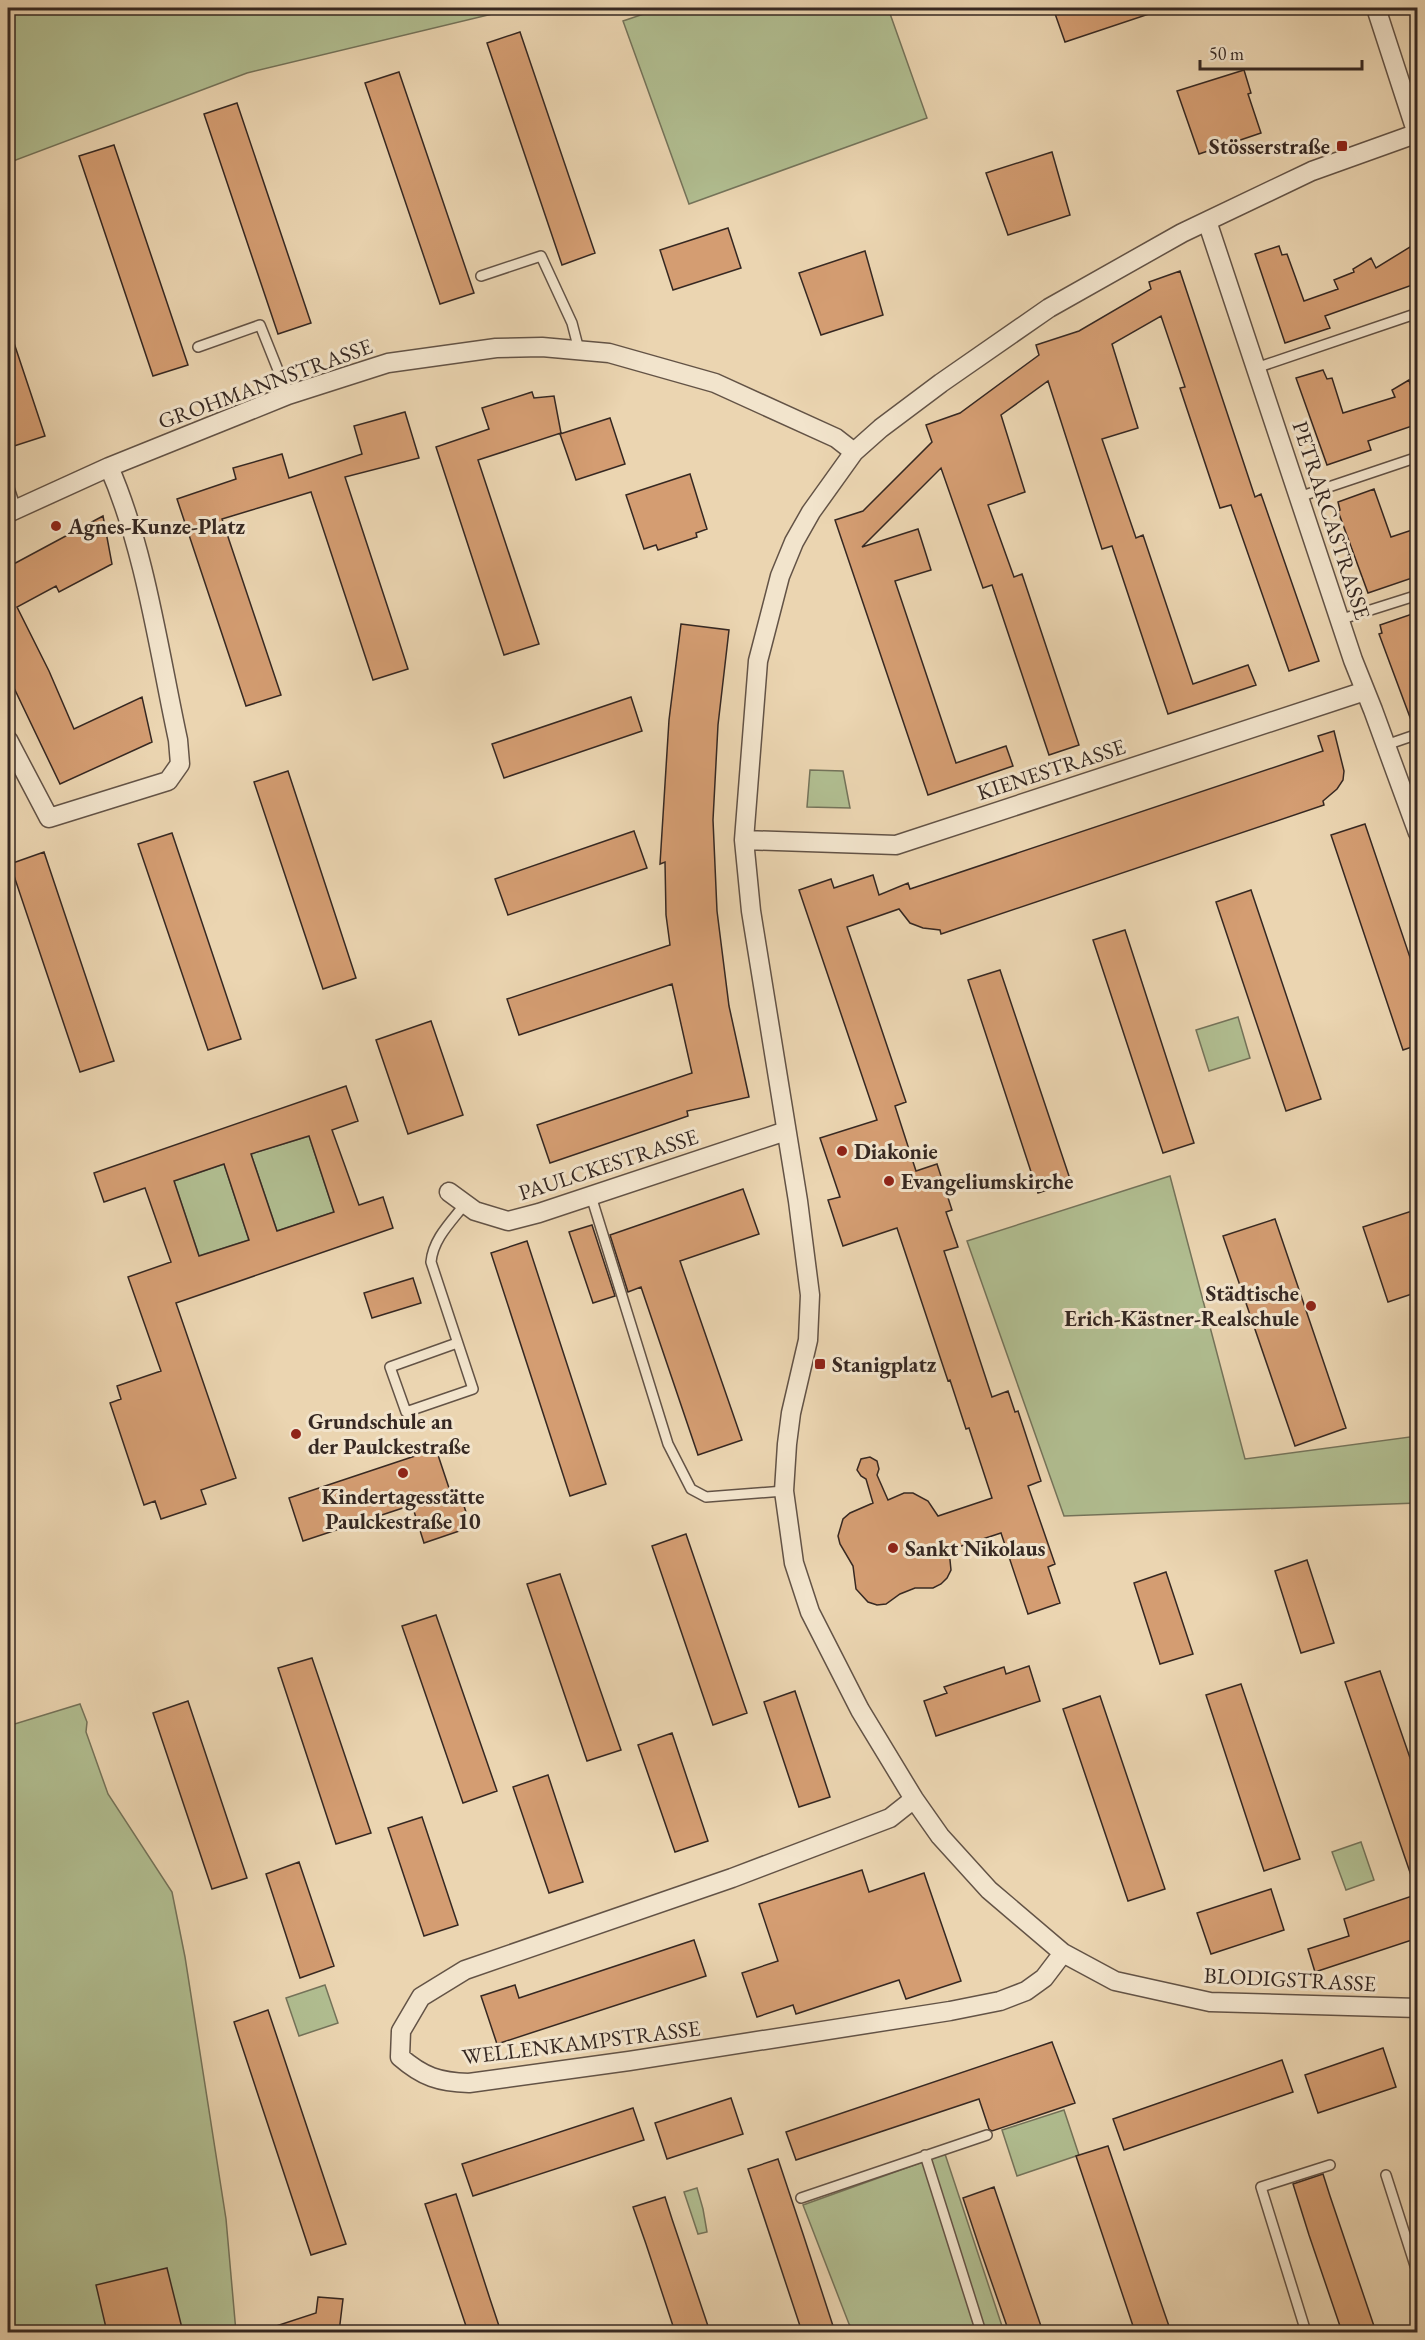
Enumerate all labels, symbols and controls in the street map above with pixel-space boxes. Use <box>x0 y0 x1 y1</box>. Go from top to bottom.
scale bar <box>1200 33 1362 71</box>
text: 50 m <box>1209 42 1244 65</box>
place label: Stösserstraße <box>1209 132 1330 161</box>
marker: Stösserstraße <box>1335 139 1349 153</box>
street label: GROHMANNSTRASSE <box>154 331 376 436</box>
street label: PETRARCASTRASSE <box>1286 417 1377 623</box>
place label: Agnes-Kunze-Platz <box>67 512 245 541</box>
marker: Agnes-Kunze-Platz <box>49 519 63 533</box>
street label: KIENESTRASSE <box>973 732 1129 807</box>
street label: PAULCKESTRASSE <box>515 1122 702 1207</box>
place label: Diakonie <box>854 1137 938 1166</box>
marker: Diakonie <box>835 1144 849 1158</box>
place label: Evangeliumskirche <box>901 1167 1073 1196</box>
marker: Evangeliumskirche <box>882 1174 896 1188</box>
place label: Städtische Erich-Kästner-Realschule <box>1064 1279 1299 1333</box>
marker: Städtische Erich-Kästner-Realschule <box>1304 1299 1318 1313</box>
place label: Stanigplatz <box>832 1350 937 1379</box>
marker: Stanigplatz <box>813 1357 827 1371</box>
place label: Grundschule an der Paulckestraße <box>308 1407 470 1461</box>
marker: Grundschule an der Paulckestraße <box>289 1427 303 1441</box>
marker: Kindertagesstätte Paulckestraße 10 <box>396 1466 410 1480</box>
place label: Kindertagesstätte Paulckestraße 10 <box>321 1482 485 1536</box>
place label: Sankt Nikolaus <box>905 1534 1046 1563</box>
marker: Sankt Nikolaus <box>886 1541 900 1555</box>
street label: BLODIGSTRASSE <box>1203 1961 1377 1998</box>
street label: WELLENKAMPSTRASSE <box>460 2013 702 2072</box>

